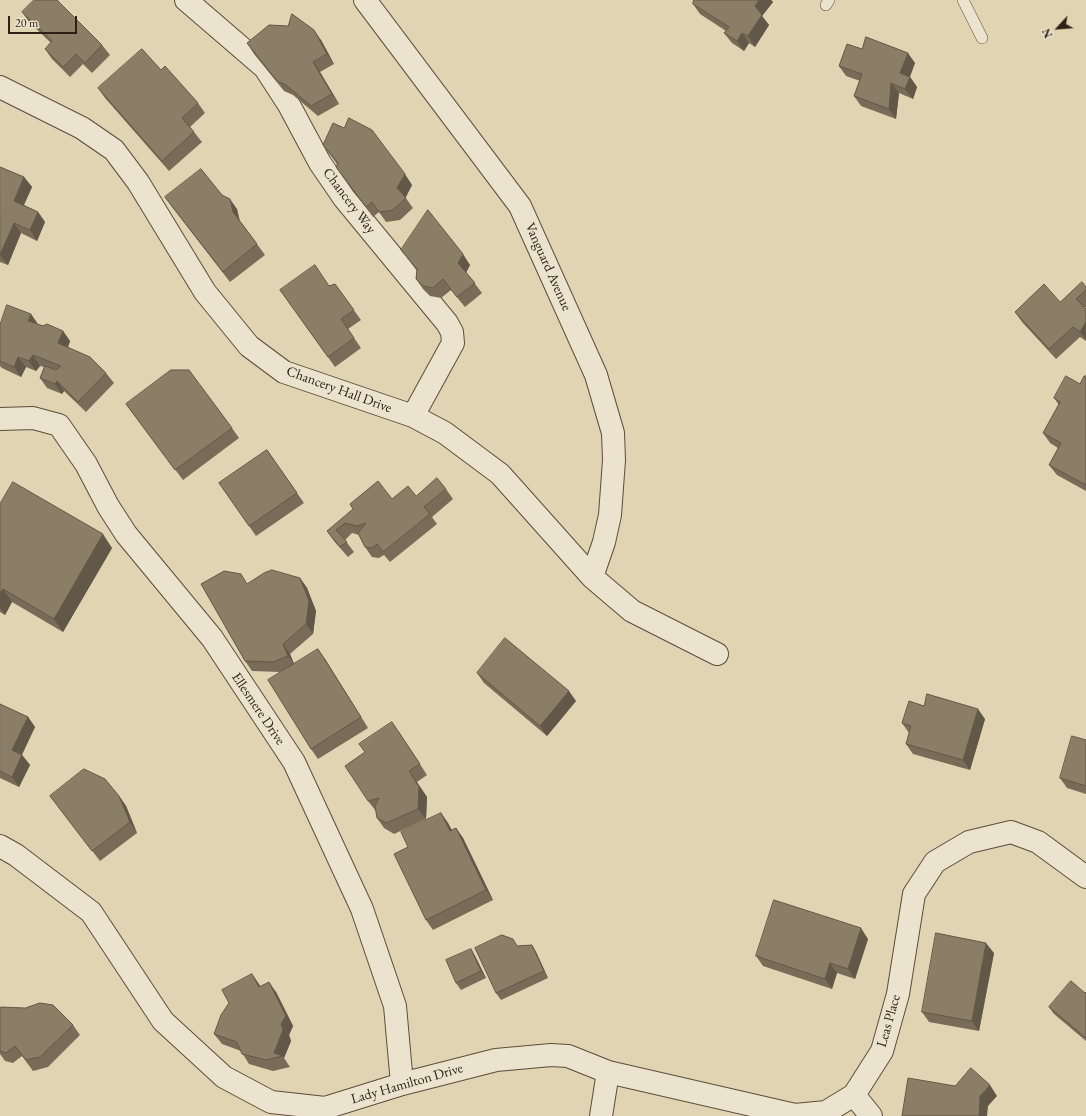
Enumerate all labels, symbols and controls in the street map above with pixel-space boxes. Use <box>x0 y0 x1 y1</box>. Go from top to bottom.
scale bar <box>10 8 79 34</box>
north arrow <box>1038 8 1078 48</box>
text: 20 m <box>15 15 38 31</box>
text: N <box>1039 26 1055 40</box>
street label: Chancery Way <box>319 165 379 237</box>
street label: Vanguard Avenue <box>521 220 575 314</box>
street label: Chancery Hall Drive <box>284 363 394 417</box>
street label: Ellesmere Drive <box>228 670 288 748</box>
street label: Leas Place <box>873 993 905 1049</box>
street label: Lady Hamilton Drive <box>349 1060 465 1108</box>

